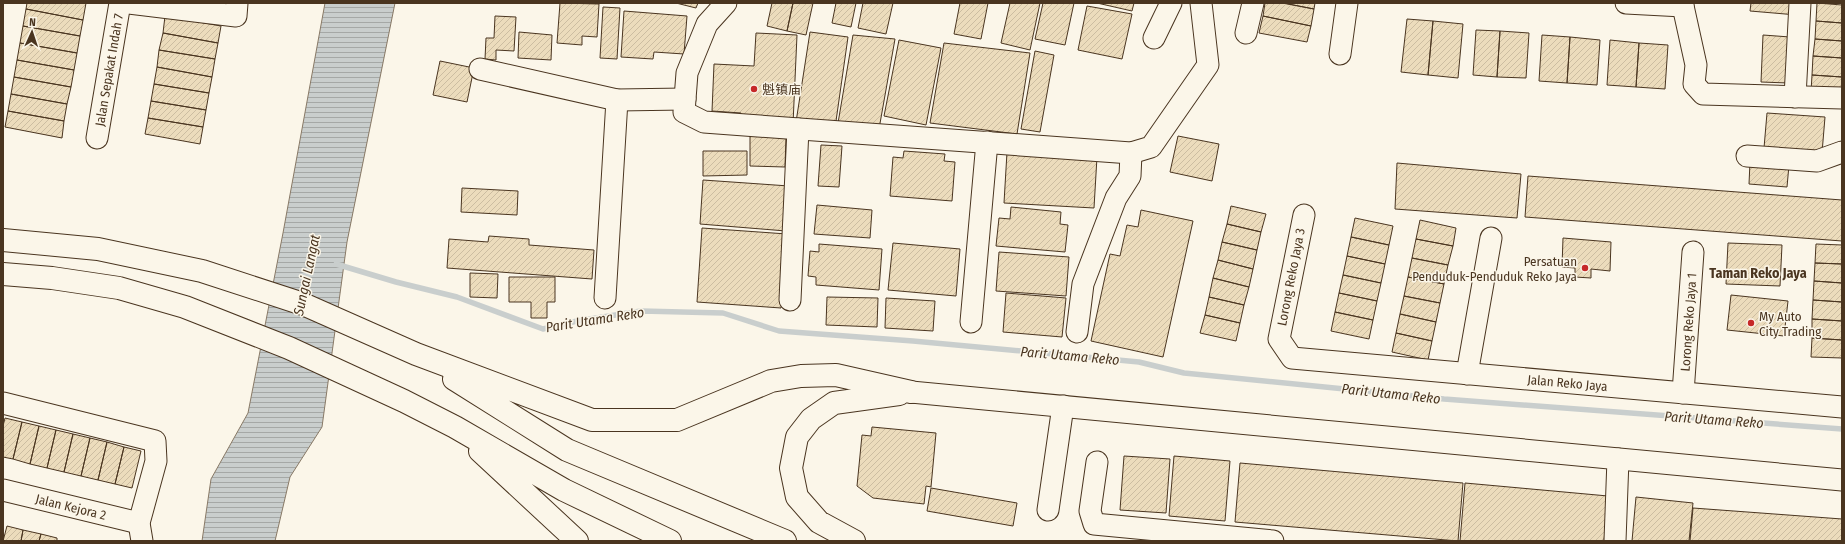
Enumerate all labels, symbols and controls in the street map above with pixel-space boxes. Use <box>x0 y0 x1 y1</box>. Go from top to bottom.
north arrow <box>12 12 52 52</box>
street label: Jalan Sepakat Indah 7 <box>92 13 126 127</box>
text: N <box>29 16 36 29</box>
place label: 魁镇庙 <box>762 82 801 97</box>
marker: 魁镇庙 <box>749 84 759 94</box>
street label: Lorong Reko Jaya 3 <box>1274 227 1308 327</box>
water label: Sungai Langat <box>290 233 324 318</box>
place label: Persatuan Penduduk-Penduduk Reko Jaya <box>1412 254 1577 284</box>
marker: Persatuan Penduduk-Penduduk Reko Jaya <box>1580 263 1590 273</box>
district label: Taman Reko Jaya <box>1709 265 1807 282</box>
street label: Lorong Reko Jaya 1 <box>1677 273 1699 372</box>
water label: Parit Utama Reko <box>545 304 645 336</box>
place label: My Auto City Trading <box>1759 309 1822 339</box>
marker: My Auto City Trading <box>1746 318 1756 328</box>
water label: Parit Utama Reko <box>1020 343 1120 369</box>
street label: Jalan Reko Jaya <box>1527 371 1608 394</box>
water label: Parit Utama Reko <box>1341 380 1441 408</box>
water label: Parit Utama Reko <box>1664 408 1764 432</box>
street label: Jalan Kejora 2 <box>34 491 108 522</box>

